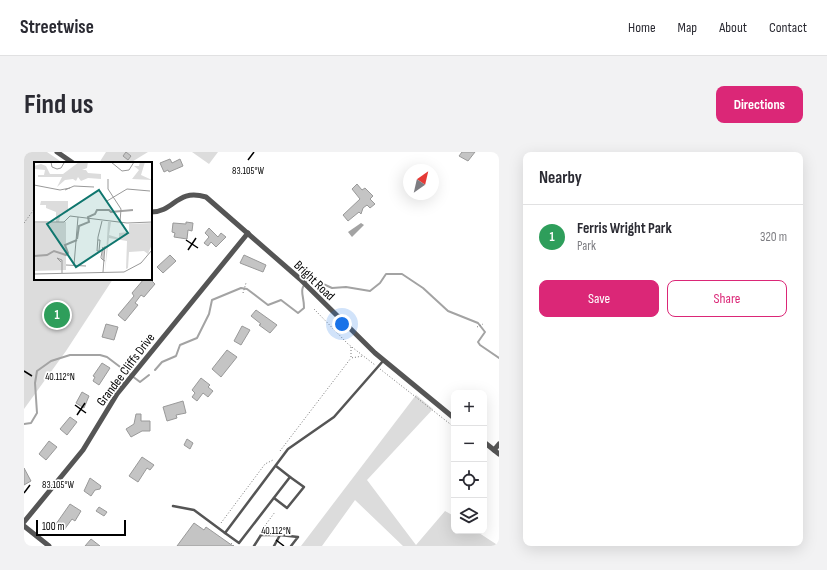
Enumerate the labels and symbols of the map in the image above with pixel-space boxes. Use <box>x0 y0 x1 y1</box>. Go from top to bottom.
inset map <box>34 162 152 280</box>
north arrow <box>403 164 439 200</box>
text: 83.105°W <box>232 165 264 177</box>
street label: Bright Road <box>291 257 338 304</box>
pin: 1 <box>44 300 70 330</box>
your location <box>332 314 352 334</box>
street label: Grandee Cliffs Drive <box>93 330 158 409</box>
text: 40.112°N <box>45 371 75 383</box>
text: 83.105°W <box>42 479 74 491</box>
scale bar <box>36 518 126 537</box>
text: 40.112°N <box>261 525 291 537</box>

